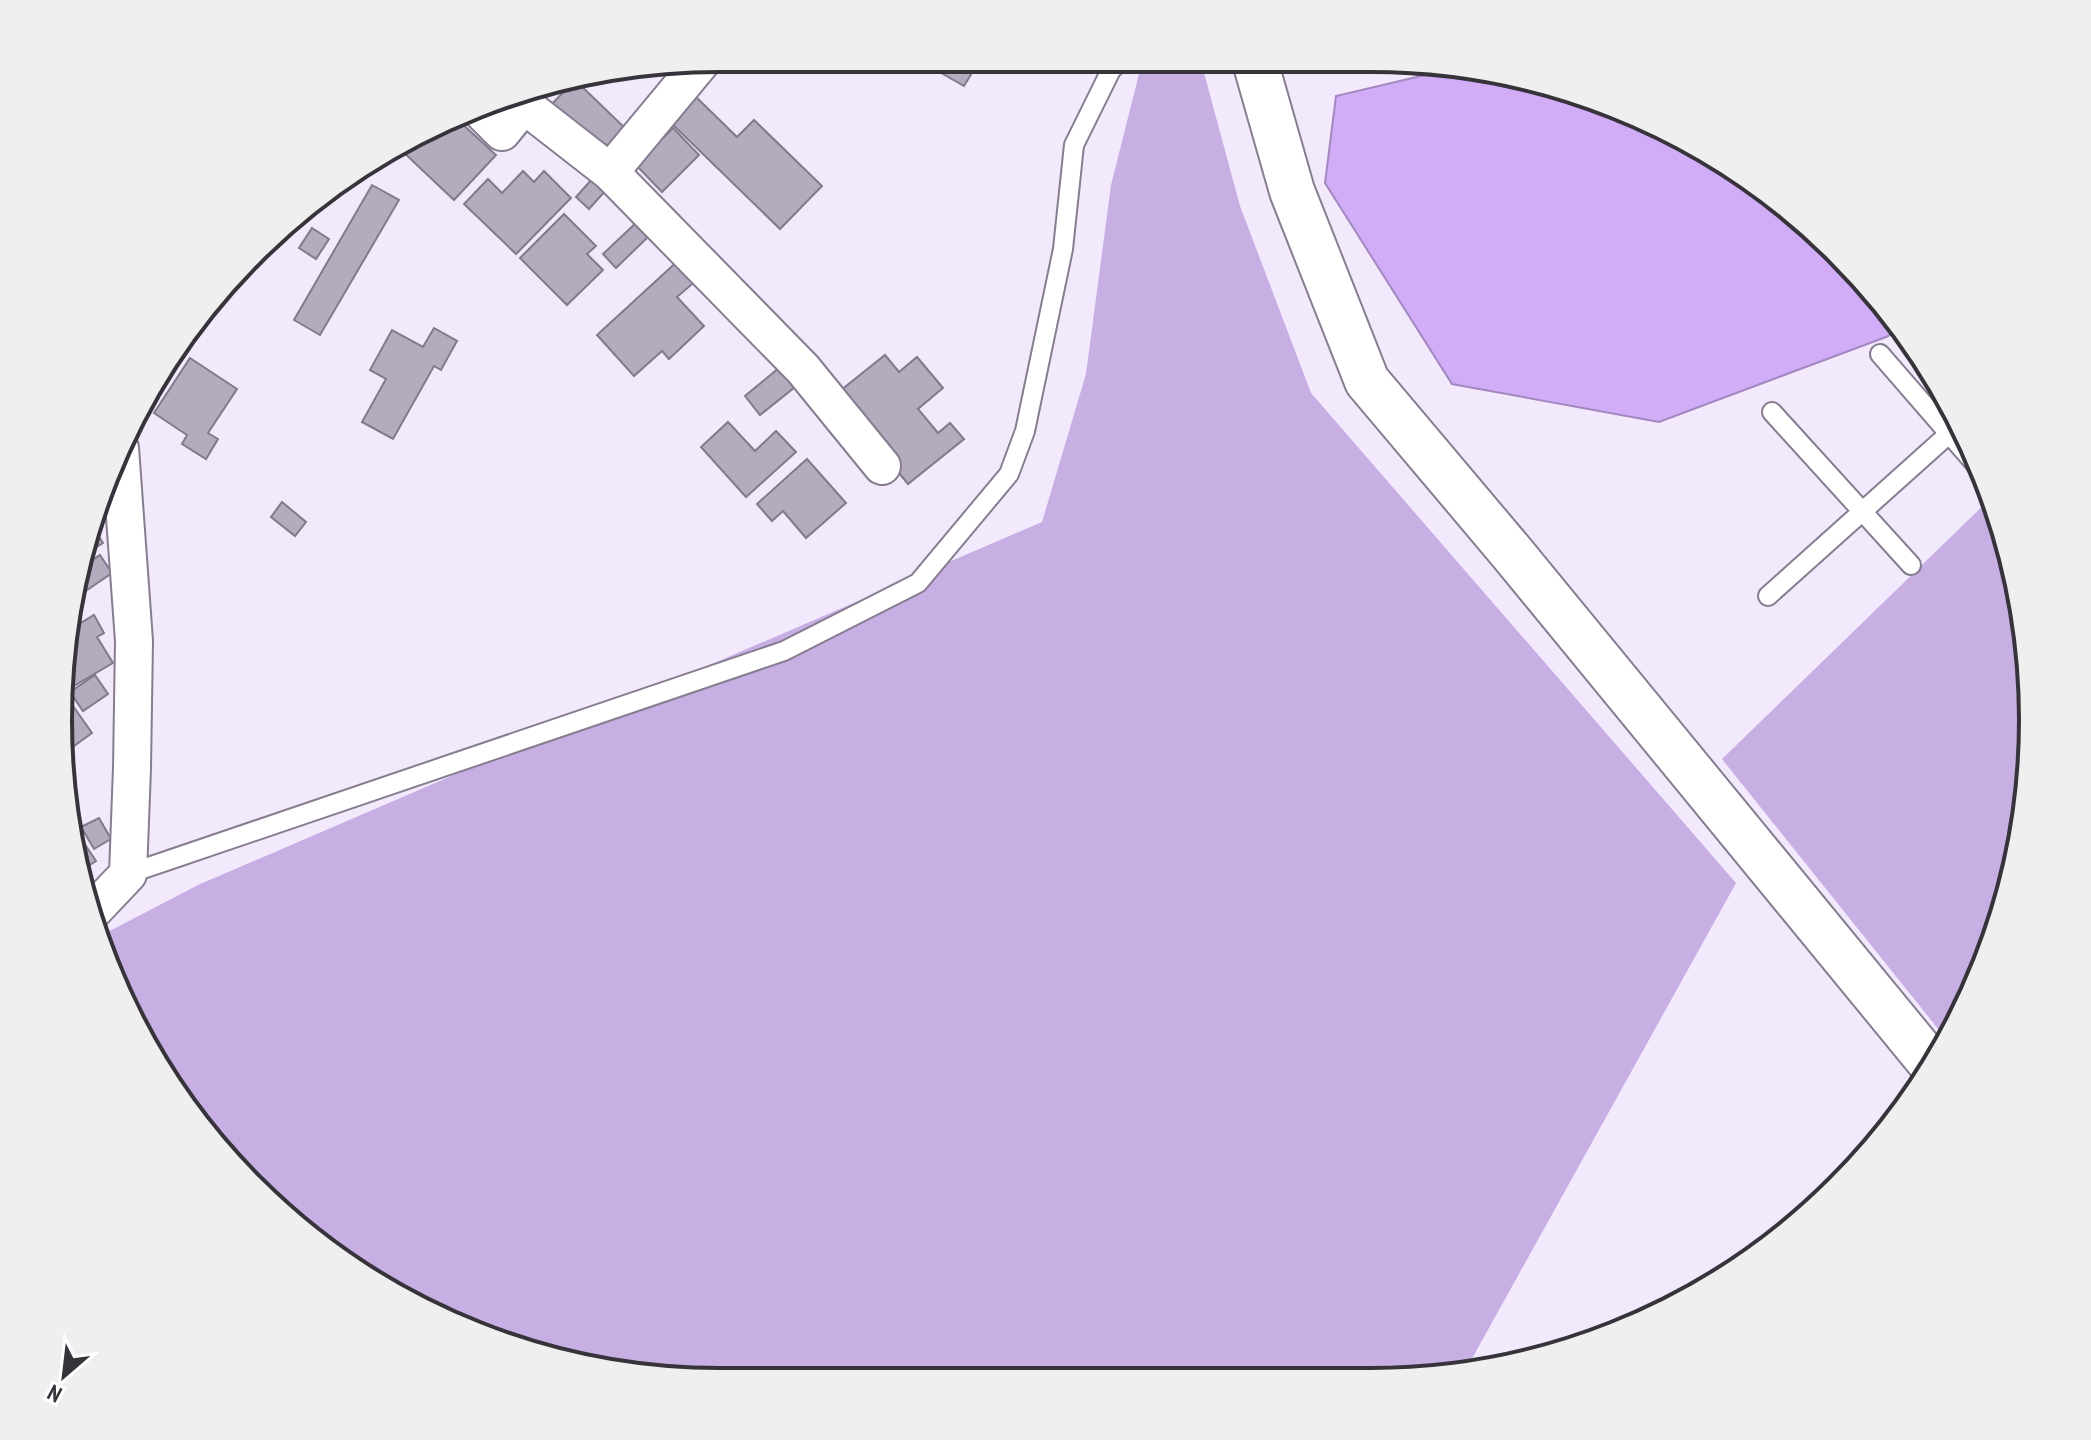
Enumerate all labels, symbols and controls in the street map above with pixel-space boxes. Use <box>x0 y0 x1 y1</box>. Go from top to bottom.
north arrow <box>24 1336 104 1416</box>
text: N <box>43 1379 66 1409</box>

